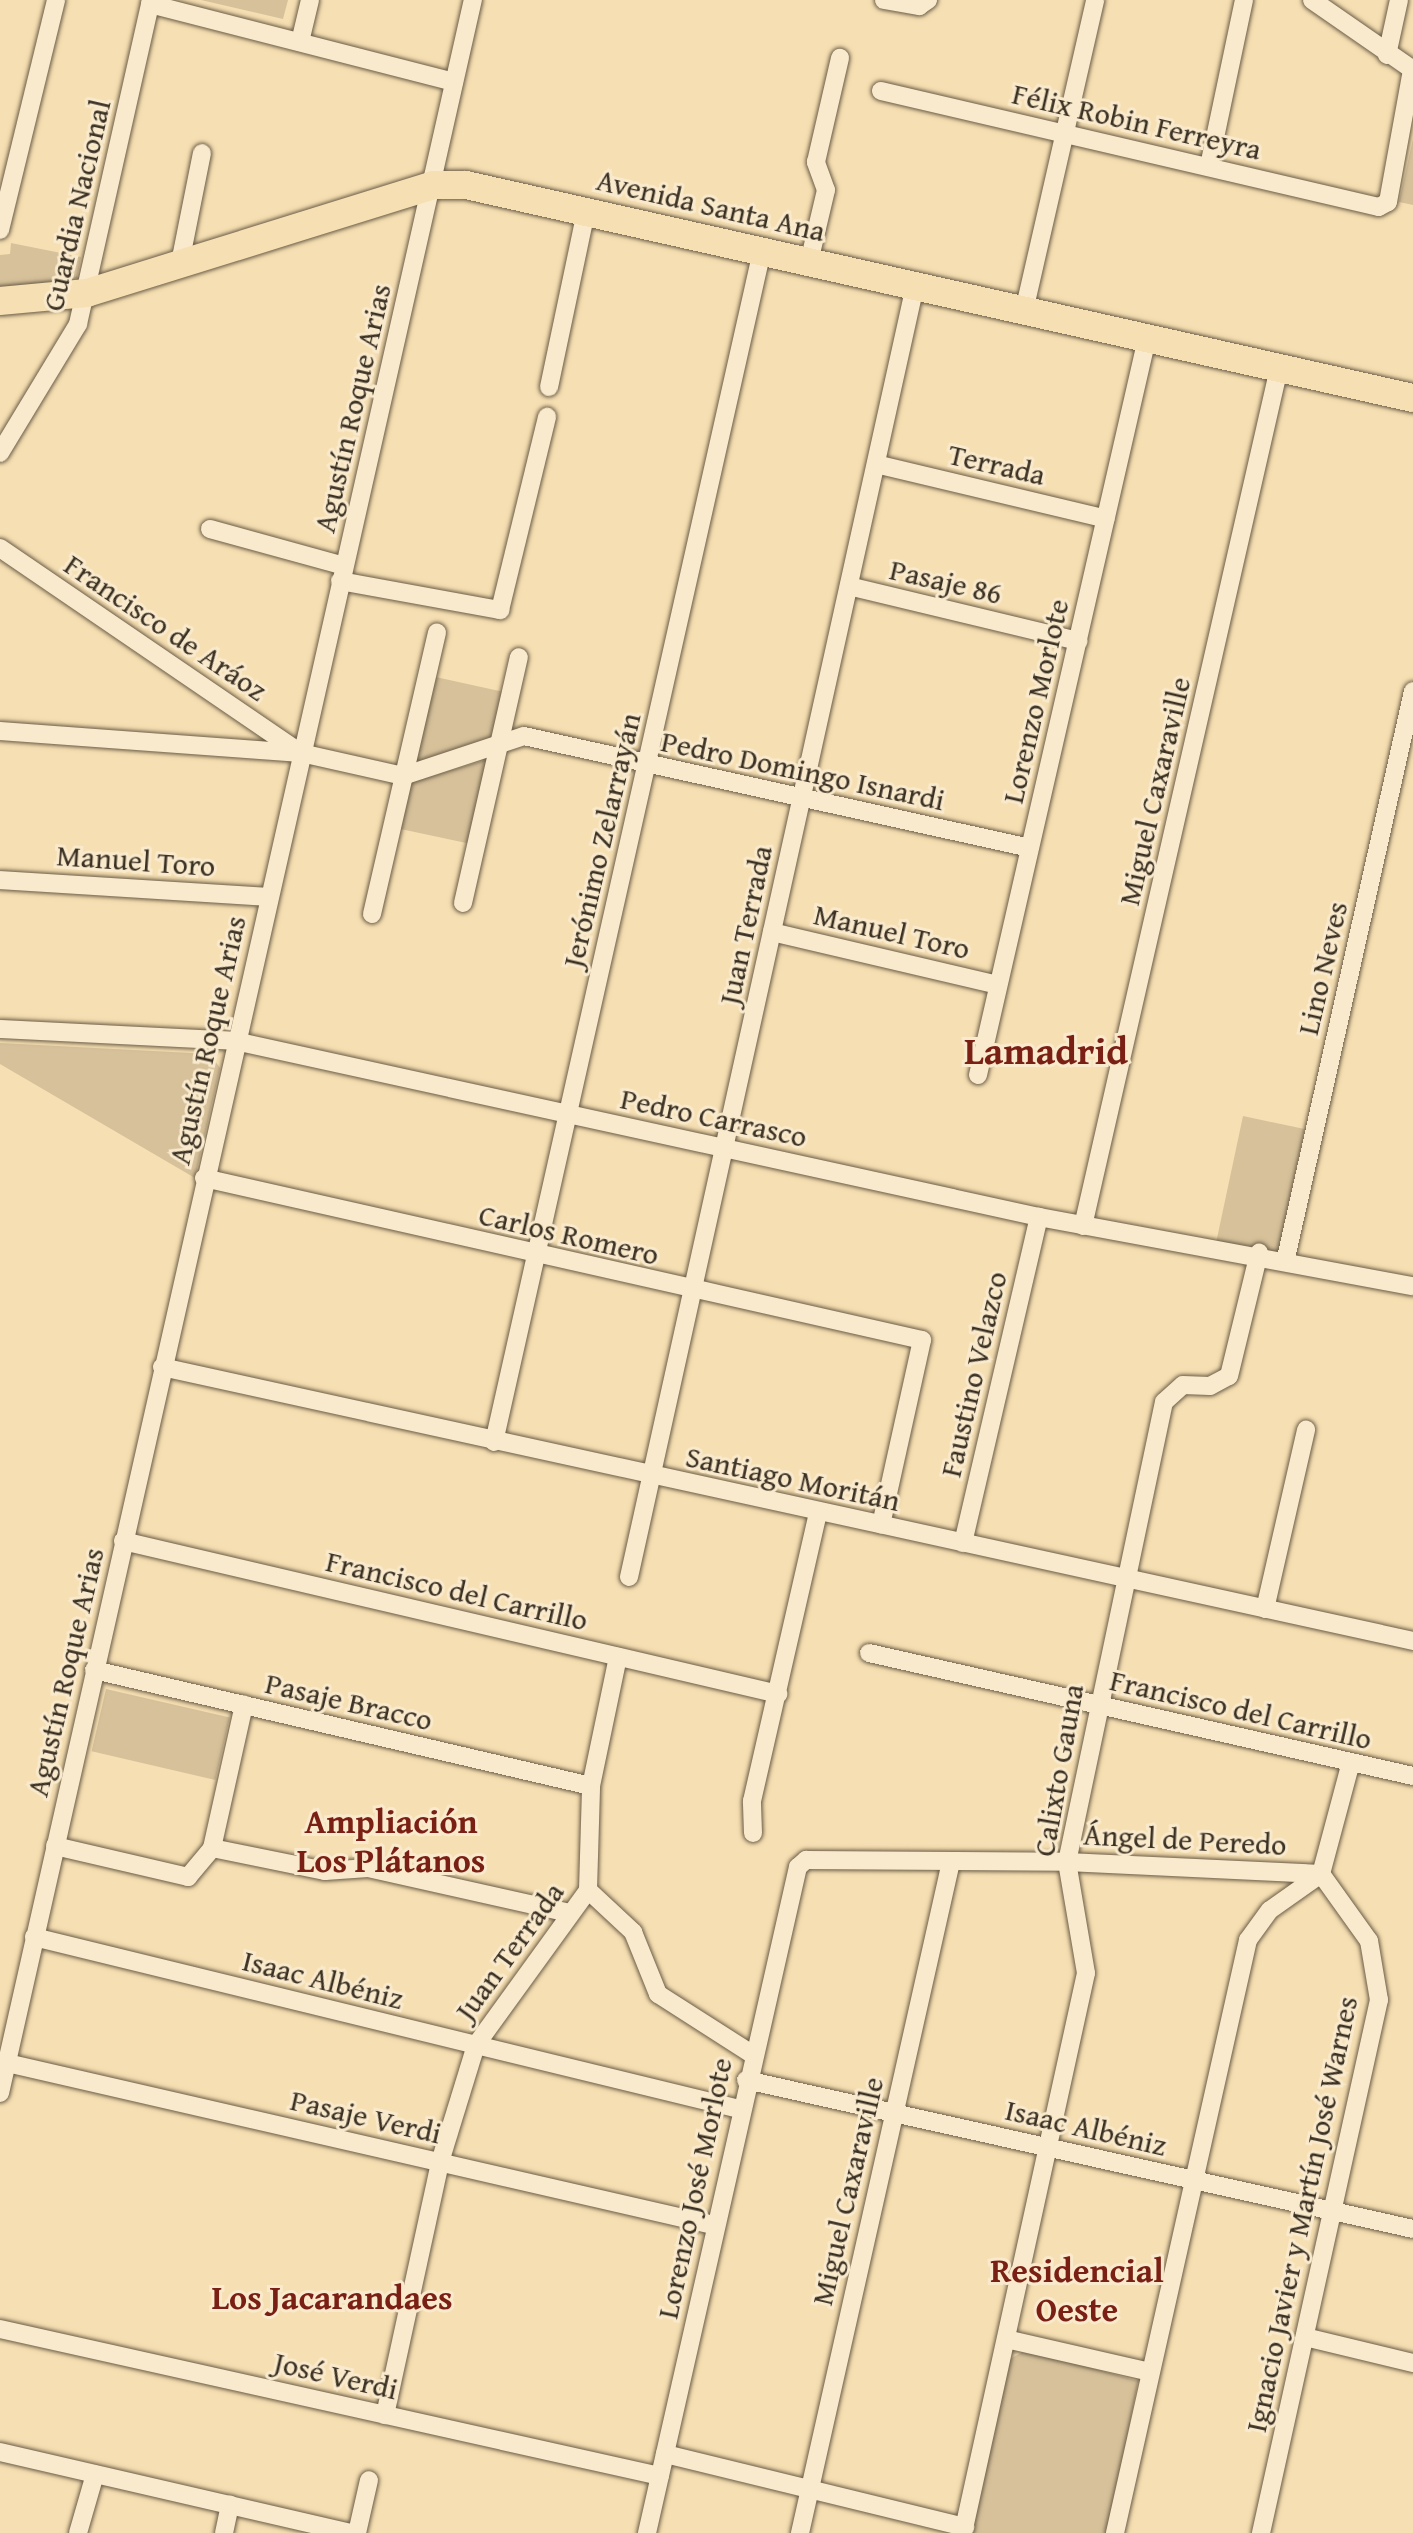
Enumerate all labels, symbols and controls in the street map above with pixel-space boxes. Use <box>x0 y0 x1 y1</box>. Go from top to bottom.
street label: Félix Robin Ferreyra <box>1009 75 1265 167</box>
street label: Guardia Nacional <box>34 96 118 314</box>
street label: Avenida Santa Ana <box>593 161 829 249</box>
street label: Agustín Roque Arias <box>306 280 398 536</box>
street label: Terrada <box>945 435 1049 493</box>
street label: Francisco de Aráoz <box>58 546 274 708</box>
street label: Pasaje 86 <box>886 551 1006 611</box>
street label: Lorenzo Morlote <box>994 595 1076 807</box>
street label: Miguel Caxaraville <box>1110 673 1198 909</box>
street label: Jerónimo Zelarrayán <box>554 709 648 971</box>
street label: Pedro Domingo Isnardi <box>658 722 948 818</box>
street label: Manuel Toro <box>55 836 217 884</box>
street label: Juan Terrada <box>711 842 779 1008</box>
street label: Manuel Toro <box>810 896 974 966</box>
street label: Lino Neves <box>1289 898 1355 1038</box>
street label: Agustín Roque Arias <box>161 912 253 1168</box>
district label: Lamadrid <box>964 1028 1128 1074</box>
street label: Pedro Carrasco <box>618 1080 810 1154</box>
street label: Carlos Romero <box>476 1196 662 1272</box>
street label: Faustino Velazco <box>932 1268 1014 1480</box>
street label: Santiago Moritán <box>683 1438 903 1518</box>
street label: Francisco del Carrillo <box>323 1542 591 1638</box>
street label: Agustín Roque Arias <box>19 1544 111 1800</box>
street label: Francisco del Carrillo <box>1107 1661 1375 1757</box>
street label: Pasaje Bracco <box>262 1664 436 1738</box>
street label: Calixto Gauna <box>1025 1681 1091 1859</box>
district label: Ampliación Los Plátanos <box>297 1800 485 1880</box>
street label: Ángel de Peredo <box>1083 1816 1287 1862</box>
street label: Juan Terrada <box>447 1875 571 2027</box>
street label: Isaac Albéniz <box>239 1942 407 2016</box>
street label: Ignacio Javier y Martín José Warnes <box>1237 1993 1365 2435</box>
street label: Lorenzo José Morlote <box>649 2054 739 2322</box>
street label: Miguel Caxaraville <box>803 2073 891 2309</box>
street label: Pasaje Verdi <box>287 2081 445 2151</box>
street label: Isaac Albéniz <box>1002 2091 1170 2163</box>
district label: Residencial Oeste <box>990 2249 1164 2328</box>
district label: Los Jacarandaes <box>211 2277 453 2317</box>
street label: José Verdi <box>271 2343 401 2407</box>

